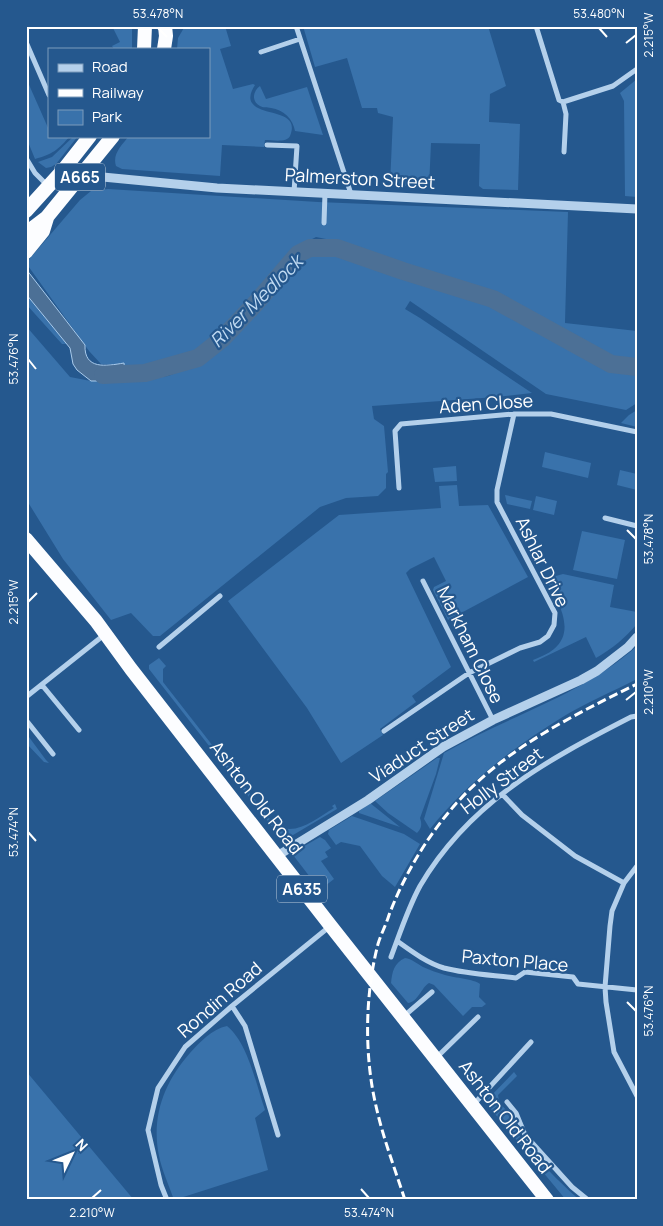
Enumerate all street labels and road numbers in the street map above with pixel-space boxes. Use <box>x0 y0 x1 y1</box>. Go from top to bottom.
street label: Palmerston Street <box>284 162 436 194</box>
road number: A665 <box>55 163 105 190</box>
street label: Aden Close <box>438 388 534 418</box>
street label: Ashlar Drive <box>511 512 575 611</box>
street label: Markham Close <box>432 582 510 707</box>
street label: Viaduct Street <box>365 702 478 788</box>
street label: Ashton Old Road <box>205 736 309 859</box>
street label: Holly Street <box>455 741 547 819</box>
road number: A635 <box>277 876 327 902</box>
street label: Paxton Place <box>461 943 569 977</box>
street label: Rondin Road <box>172 956 267 1043</box>
street label: Ashton Old Road <box>454 1055 558 1178</box>

